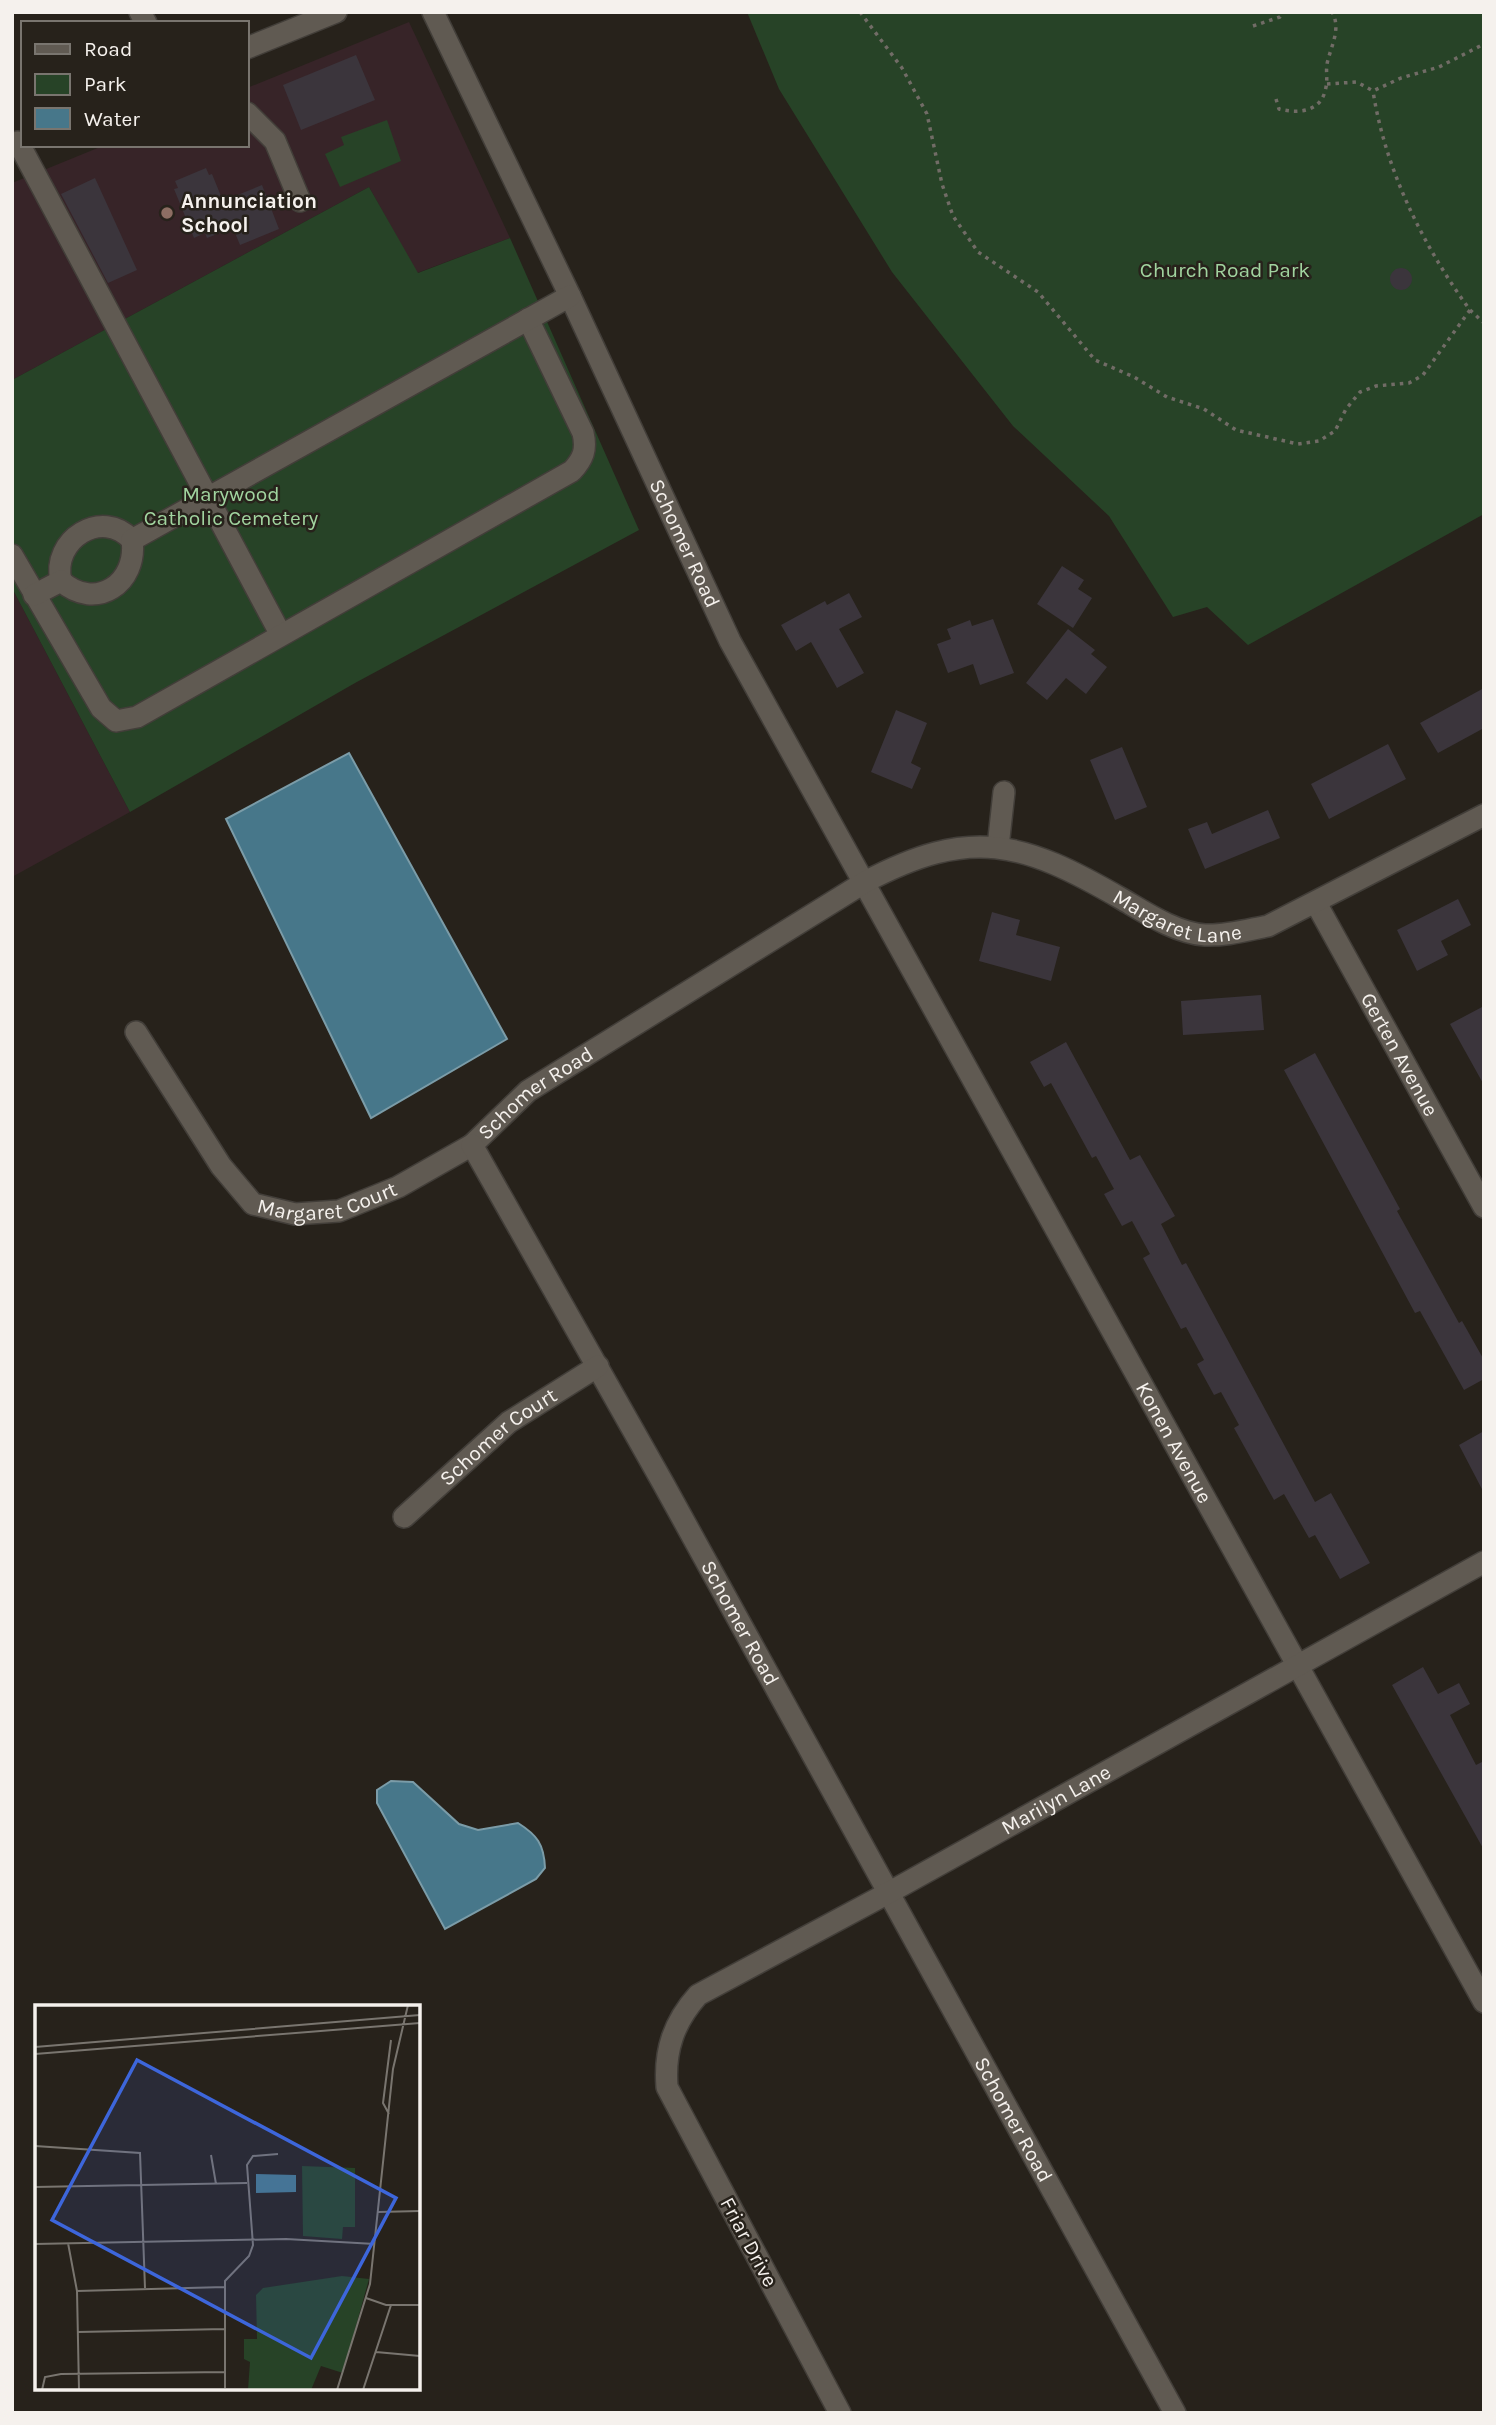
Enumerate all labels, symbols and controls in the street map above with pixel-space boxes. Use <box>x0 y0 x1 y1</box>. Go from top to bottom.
legend <box>21 21 248 147</box>
text: Road <box>84 37 132 61</box>
text: Park <box>84 72 127 96</box>
text: Water <box>84 107 140 131</box>
place label: Annunciation School <box>181 189 317 237</box>
marker: Annunciation School <box>159 205 175 221</box>
park label: Church Road Park <box>1140 258 1310 282</box>
street label: Schomer Road <box>645 475 725 612</box>
park label: Marywood Catholic Cemetery <box>144 482 319 530</box>
street label: Margaret Lane <box>1109 884 1243 947</box>
street label: Gerten Avenue <box>1356 988 1443 1120</box>
street label: Schomer Road <box>473 1042 598 1145</box>
street label: Margaret Court <box>255 1177 400 1226</box>
street label: Konen Avenue <box>1131 1378 1217 1507</box>
street label: Schomer Court <box>435 1383 561 1491</box>
street label: Schomer Road <box>696 1556 784 1690</box>
street label: Marilyn Lane <box>997 1760 1115 1840</box>
inset map <box>35 2005 420 2390</box>
street label: Schomer Road <box>969 2053 1058 2186</box>
street label: Friar Drive <box>715 2193 783 2291</box>

